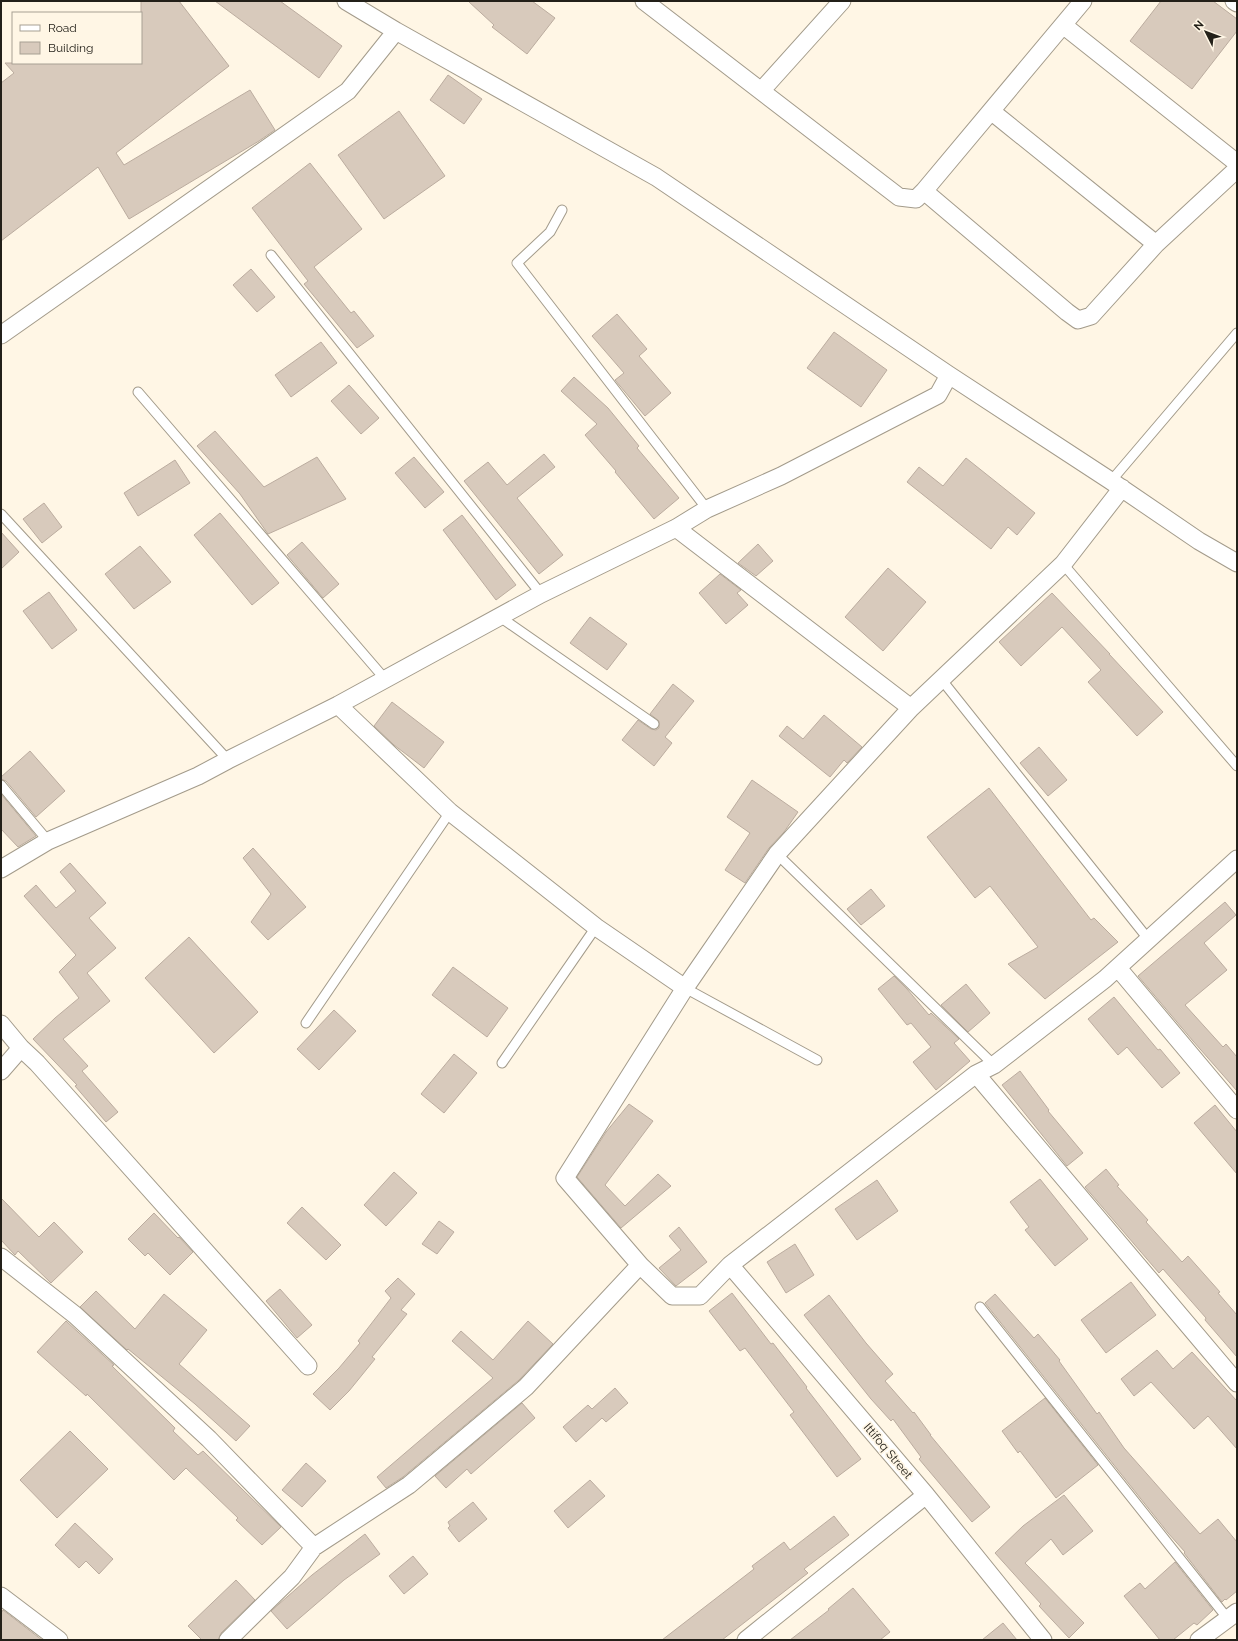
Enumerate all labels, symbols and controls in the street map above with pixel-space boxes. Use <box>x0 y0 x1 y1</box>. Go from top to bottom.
legend <box>12 12 142 64</box>
north arrow <box>1186 12 1226 52</box>
text: N <box>1191 18 1207 33</box>
text: Road <box>48 21 77 35</box>
text: Building <box>48 41 94 55</box>
street label: Ittifoq Street <box>861 1420 915 1482</box>

